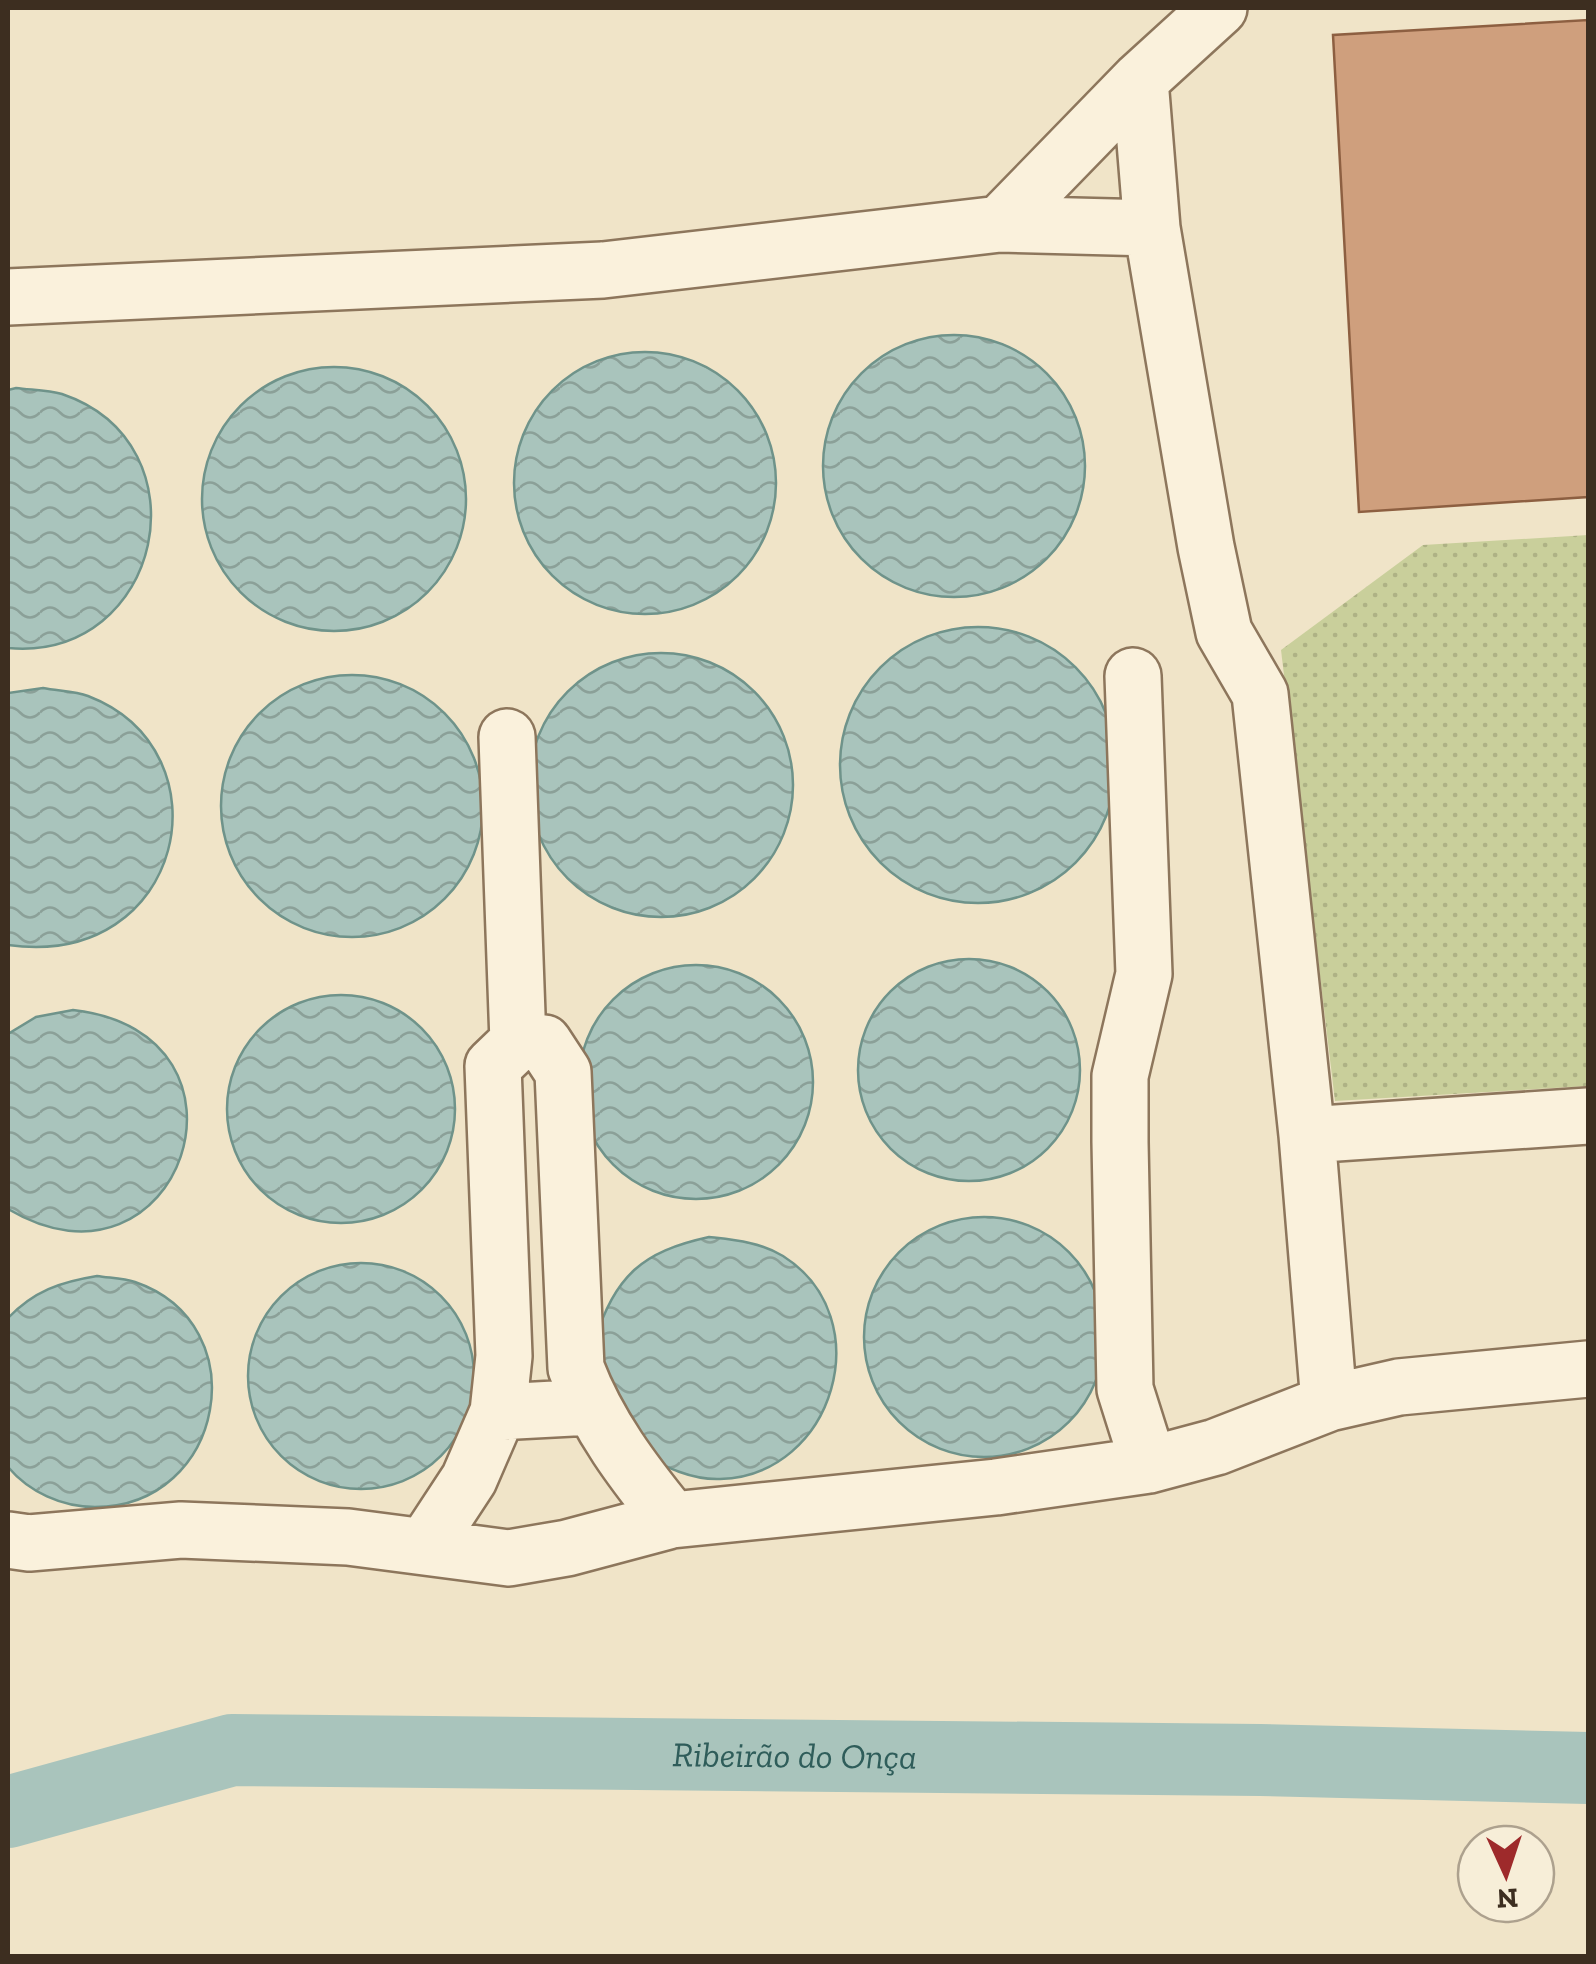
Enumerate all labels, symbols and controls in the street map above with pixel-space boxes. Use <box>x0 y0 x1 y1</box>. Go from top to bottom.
water label: Ribeirão do Onça <box>672 1733 917 1778</box>
north arrow <box>1456 1824 1556 1924</box>
text: N <box>1496 1881 1519 1916</box>

